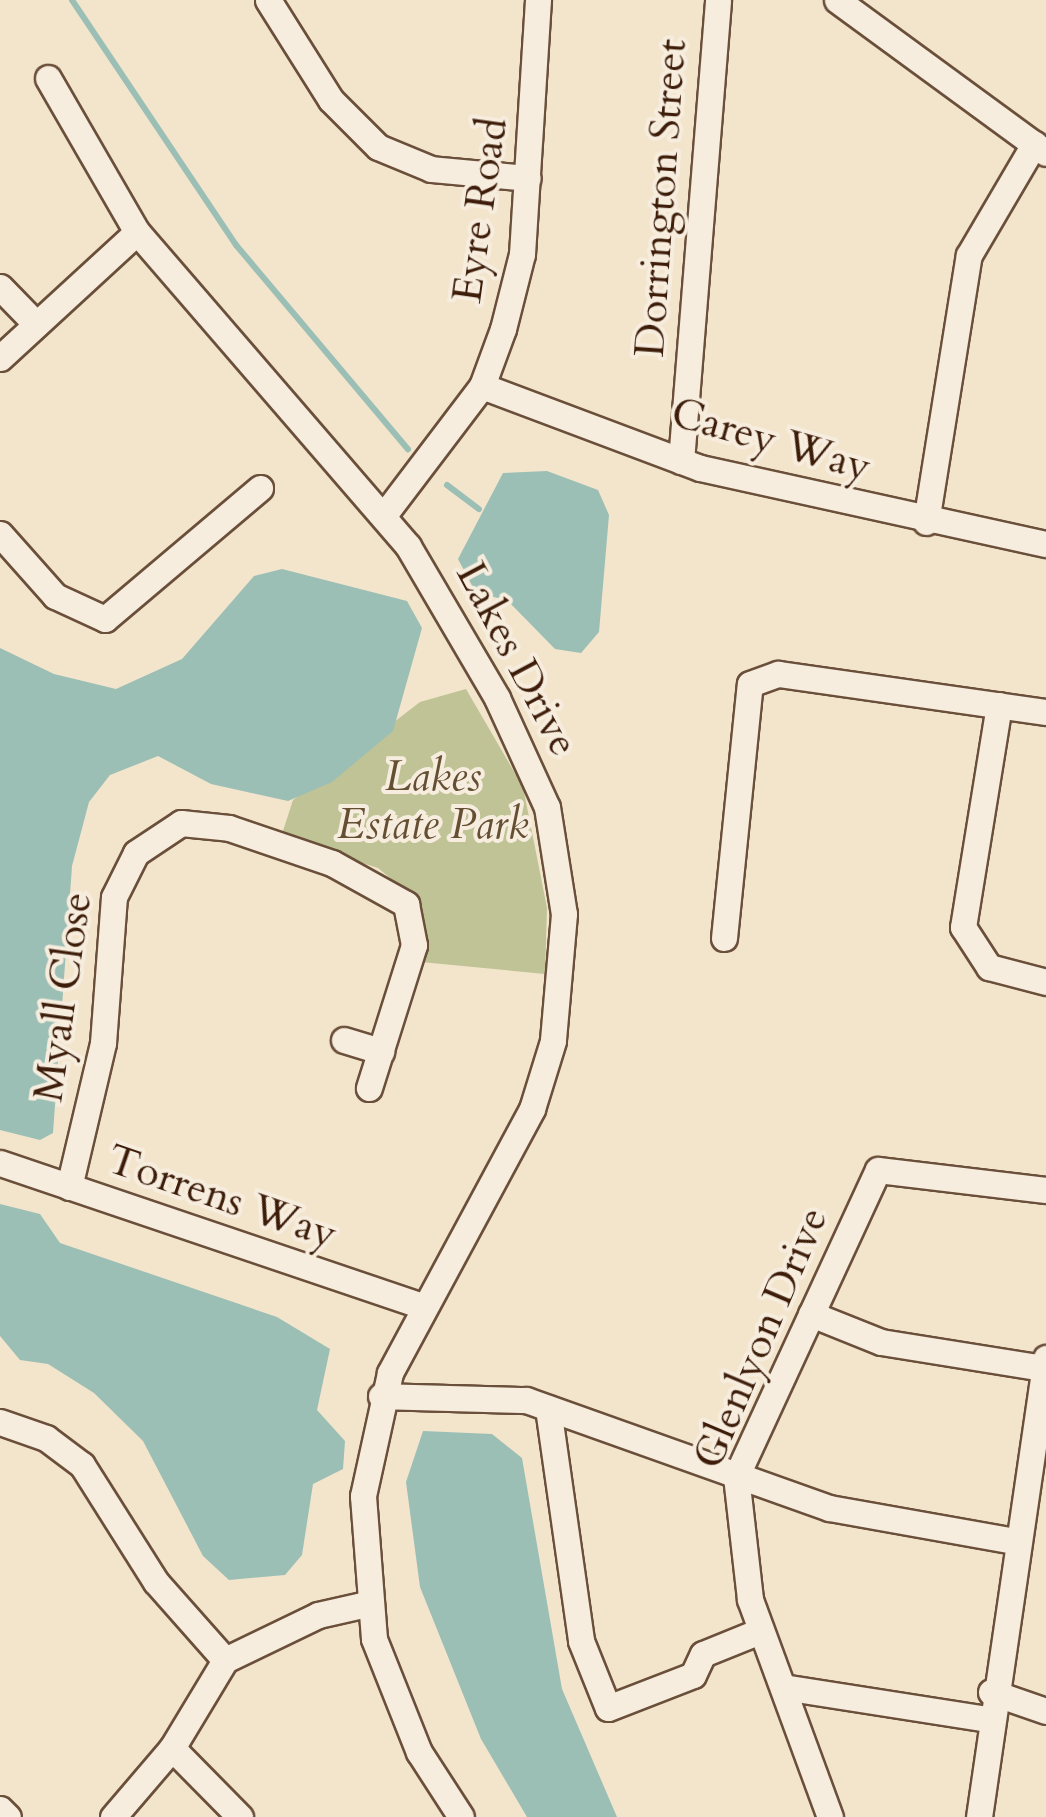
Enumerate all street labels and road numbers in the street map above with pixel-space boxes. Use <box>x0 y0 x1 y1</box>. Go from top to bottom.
street label: Dorrington Street <box>625 37 697 359</box>
street label: Eyre Road <box>442 114 518 306</box>
street label: Carey Way <box>666 388 876 492</box>
street label: Lakes Drive <box>445 554 589 764</box>
street label: Myall Close <box>23 889 103 1105</box>
street label: Torrens Way <box>101 1134 343 1260</box>
street label: Glenlyon Drive <box>683 1200 839 1476</box>

